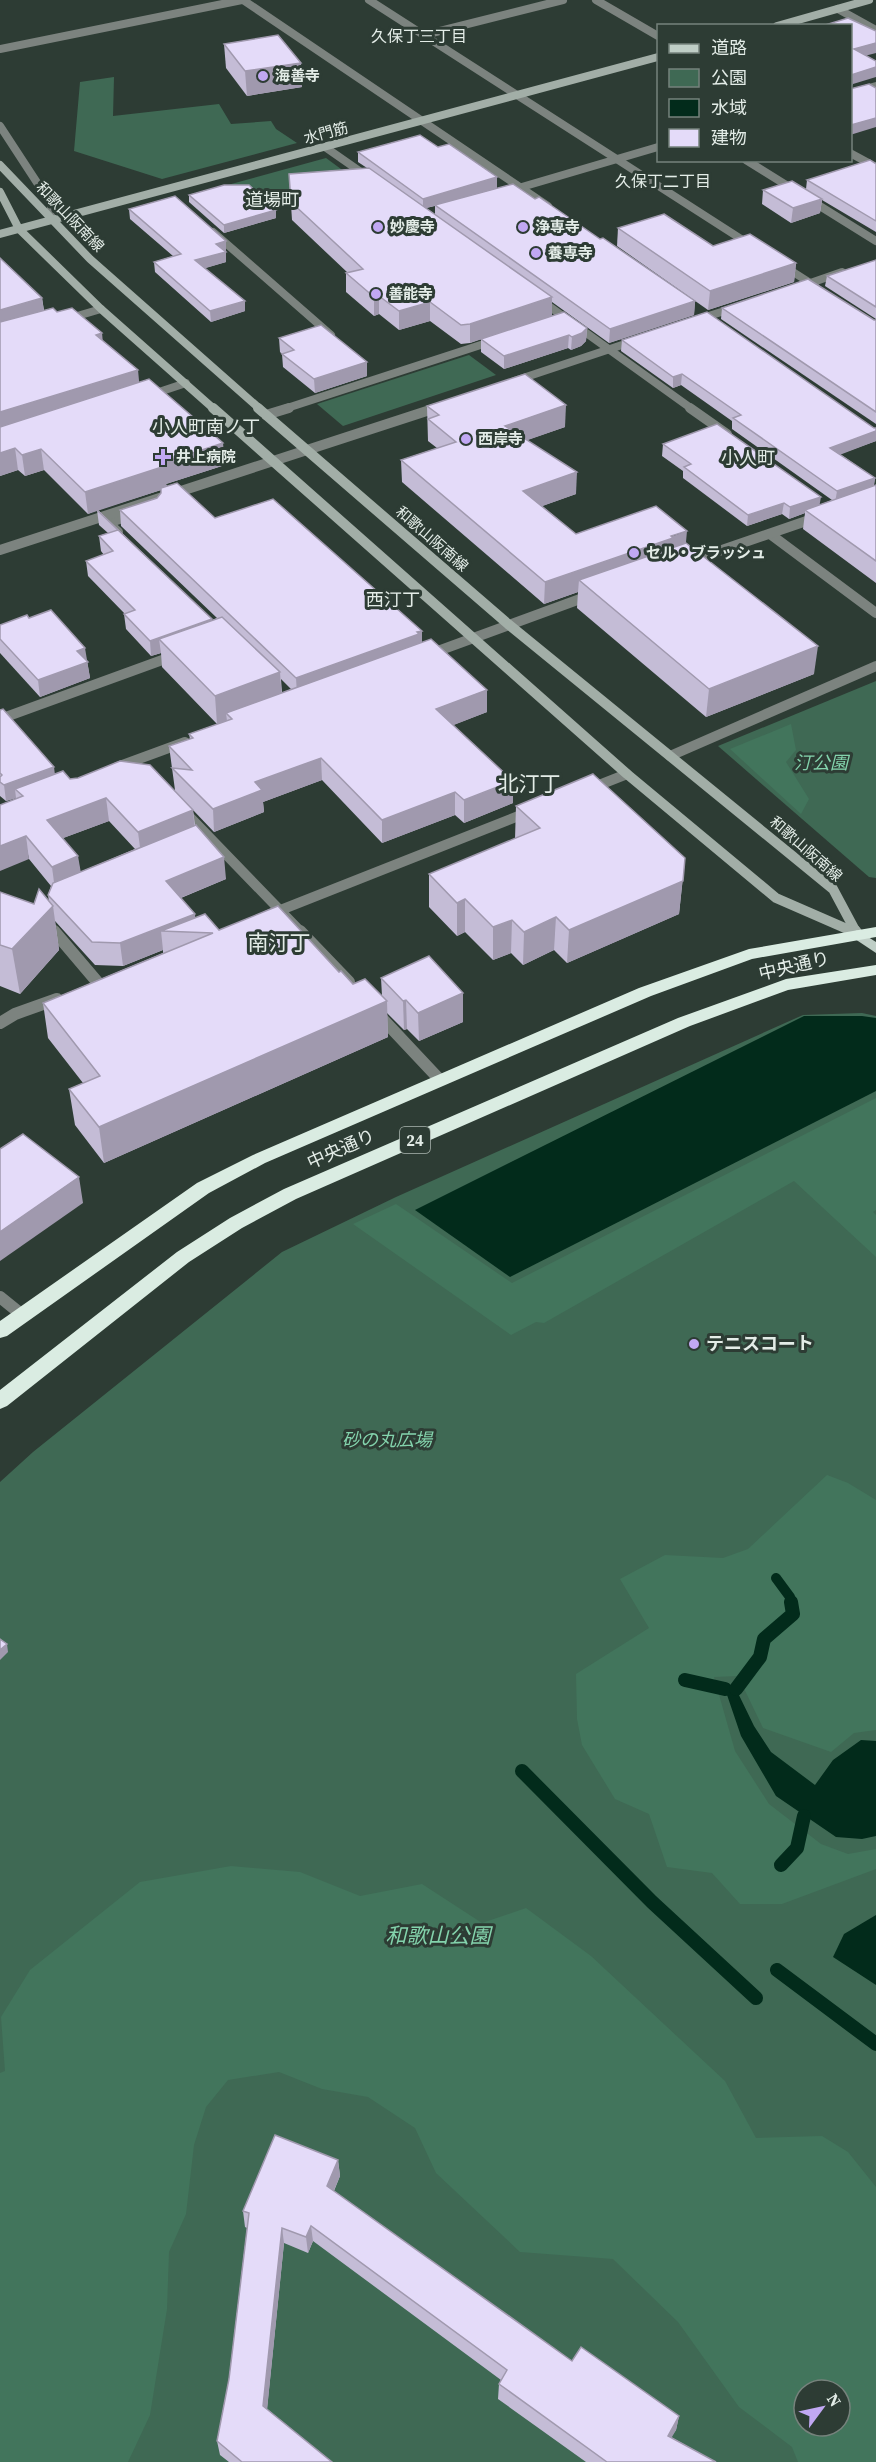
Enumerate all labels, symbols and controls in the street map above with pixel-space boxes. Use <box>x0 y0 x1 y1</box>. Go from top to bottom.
legend <box>657 24 852 162</box>
district label: 久保丁三丁目 <box>371 25 467 47</box>
text: 道路 <box>711 35 747 60</box>
place label: 海善寺 <box>275 65 320 86</box>
text: 公園 <box>711 65 747 90</box>
marker: 海善寺 <box>256 69 270 83</box>
text: 水域 <box>711 95 747 120</box>
street label: 水門筋 <box>301 117 350 148</box>
text: 建物 <box>711 125 747 150</box>
district label: 久保丁二丁目 <box>615 170 711 192</box>
street label: 和歌山阪南線 <box>32 177 109 256</box>
district label: 道場町 <box>245 187 299 212</box>
place label: 妙慶寺 <box>390 216 435 237</box>
place label: 浄専寺 <box>535 216 580 237</box>
marker: 妙慶寺 <box>371 220 385 234</box>
marker: 浄専寺 <box>516 220 530 234</box>
place label: 養専寺 <box>548 242 593 263</box>
marker: 養専寺 <box>529 246 543 260</box>
place label: 善能寺 <box>388 283 433 304</box>
marker: 善能寺 <box>369 287 383 301</box>
district label: 小人町南ノ丁 <box>152 414 260 439</box>
place label: 西岸寺 <box>478 428 523 449</box>
marker: 西岸寺 <box>459 432 473 446</box>
district label: 小人町 <box>721 445 775 470</box>
place label: 井上病院 <box>176 446 236 467</box>
marker: 井上病院 <box>154 448 172 466</box>
street label: 和歌山阪南線 <box>391 501 473 576</box>
place label: セル・ブラッシュ <box>646 542 766 563</box>
marker: セル・ブラッシュ <box>627 546 641 560</box>
district label: 西汀丁 <box>366 587 420 612</box>
park label: 汀公園 <box>794 750 851 775</box>
district label: 北汀丁 <box>498 769 561 798</box>
street label: 和歌山阪南線 <box>765 811 847 886</box>
district label: 南汀丁 <box>248 928 311 957</box>
street label: 中央通り <box>756 945 832 986</box>
street label: 中央通り <box>303 1122 379 1175</box>
road number: 24 <box>400 1127 430 1153</box>
place label: テニスコート <box>706 1331 814 1356</box>
marker: テニスコート <box>687 1337 701 1351</box>
park label: 砂の丸広場 <box>342 1427 434 1452</box>
park label: 和歌山公園 <box>386 1921 493 1950</box>
north arrow <box>792 2378 852 2438</box>
text: N <box>822 2389 847 2411</box>

